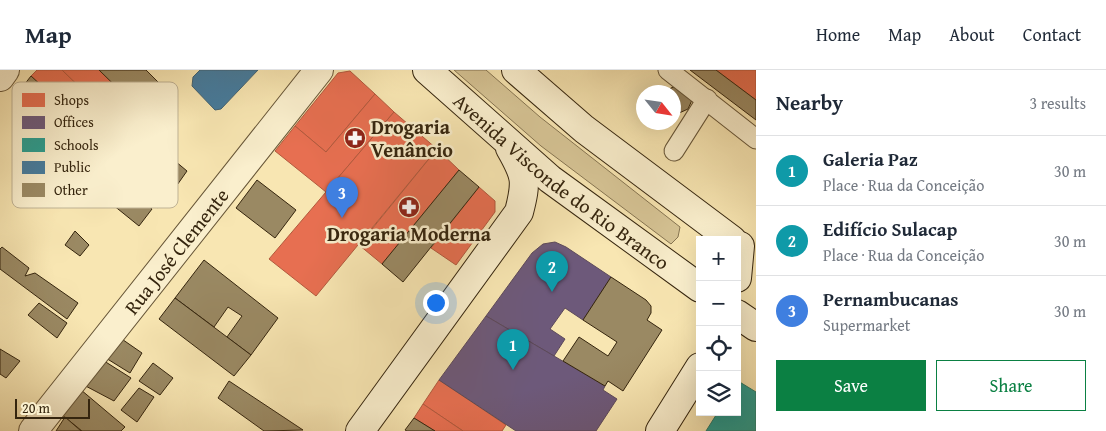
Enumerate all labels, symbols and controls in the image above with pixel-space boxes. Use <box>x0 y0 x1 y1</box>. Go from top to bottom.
text: Map <box>25 17 72 52</box>
text: Home <box>816 21 860 48</box>
text: Map <box>888 21 921 48</box>
text: About <box>949 21 995 48</box>
text: Contact <box>1023 21 1081 48</box>
legend <box>12 82 178 208</box>
north arrow <box>636 85 681 130</box>
street label: Avenida Visconde do Rio Branco <box>448 86 676 276</box>
text: Nearby <box>776 87 843 118</box>
text: Shops <box>54 90 89 110</box>
text: 3 results <box>1029 91 1086 115</box>
text: Offices <box>54 112 94 132</box>
place label: Drogaria Venâncio <box>371 112 453 164</box>
pharmacy icon: Drogaria Venâncio <box>343 126 367 150</box>
text: Schools <box>54 135 98 155</box>
text: Galeria Paz <box>823 145 918 173</box>
text: Public <box>54 157 90 177</box>
text: 1 <box>788 159 796 183</box>
text: 30 m <box>1054 159 1086 183</box>
text: Place · Rua da Conceição <box>823 173 984 197</box>
pin: 3 <box>326 177 358 218</box>
text: Other <box>54 180 88 200</box>
street label: Rua José Clemente <box>117 181 235 320</box>
pharmacy icon: Drogaria Moderna <box>397 195 421 219</box>
text: Edifício Sulacap <box>823 215 957 243</box>
place label: Drogaria Moderna <box>327 219 492 248</box>
text: 2 <box>788 229 796 253</box>
text: 30 m <box>1054 229 1086 253</box>
map controls <box>696 236 741 416</box>
button: + <box>696 236 741 281</box>
text: Place · Rua da Conceição <box>823 243 984 267</box>
pin: 2 <box>536 251 568 292</box>
button: − <box>696 281 741 326</box>
text: Pernambucanas <box>823 285 958 313</box>
your location <box>423 290 449 316</box>
text: 3 <box>788 299 796 323</box>
text: 30 m <box>1054 299 1086 323</box>
text: Supermarket <box>823 313 910 337</box>
button: locate <box>696 326 741 371</box>
pin: 1 <box>497 329 529 370</box>
button: Save <box>776 360 926 411</box>
button: Share <box>936 360 1086 411</box>
button: layers <box>696 371 741 416</box>
scale bar <box>15 396 90 419</box>
text: 20 m <box>22 398 50 418</box>

